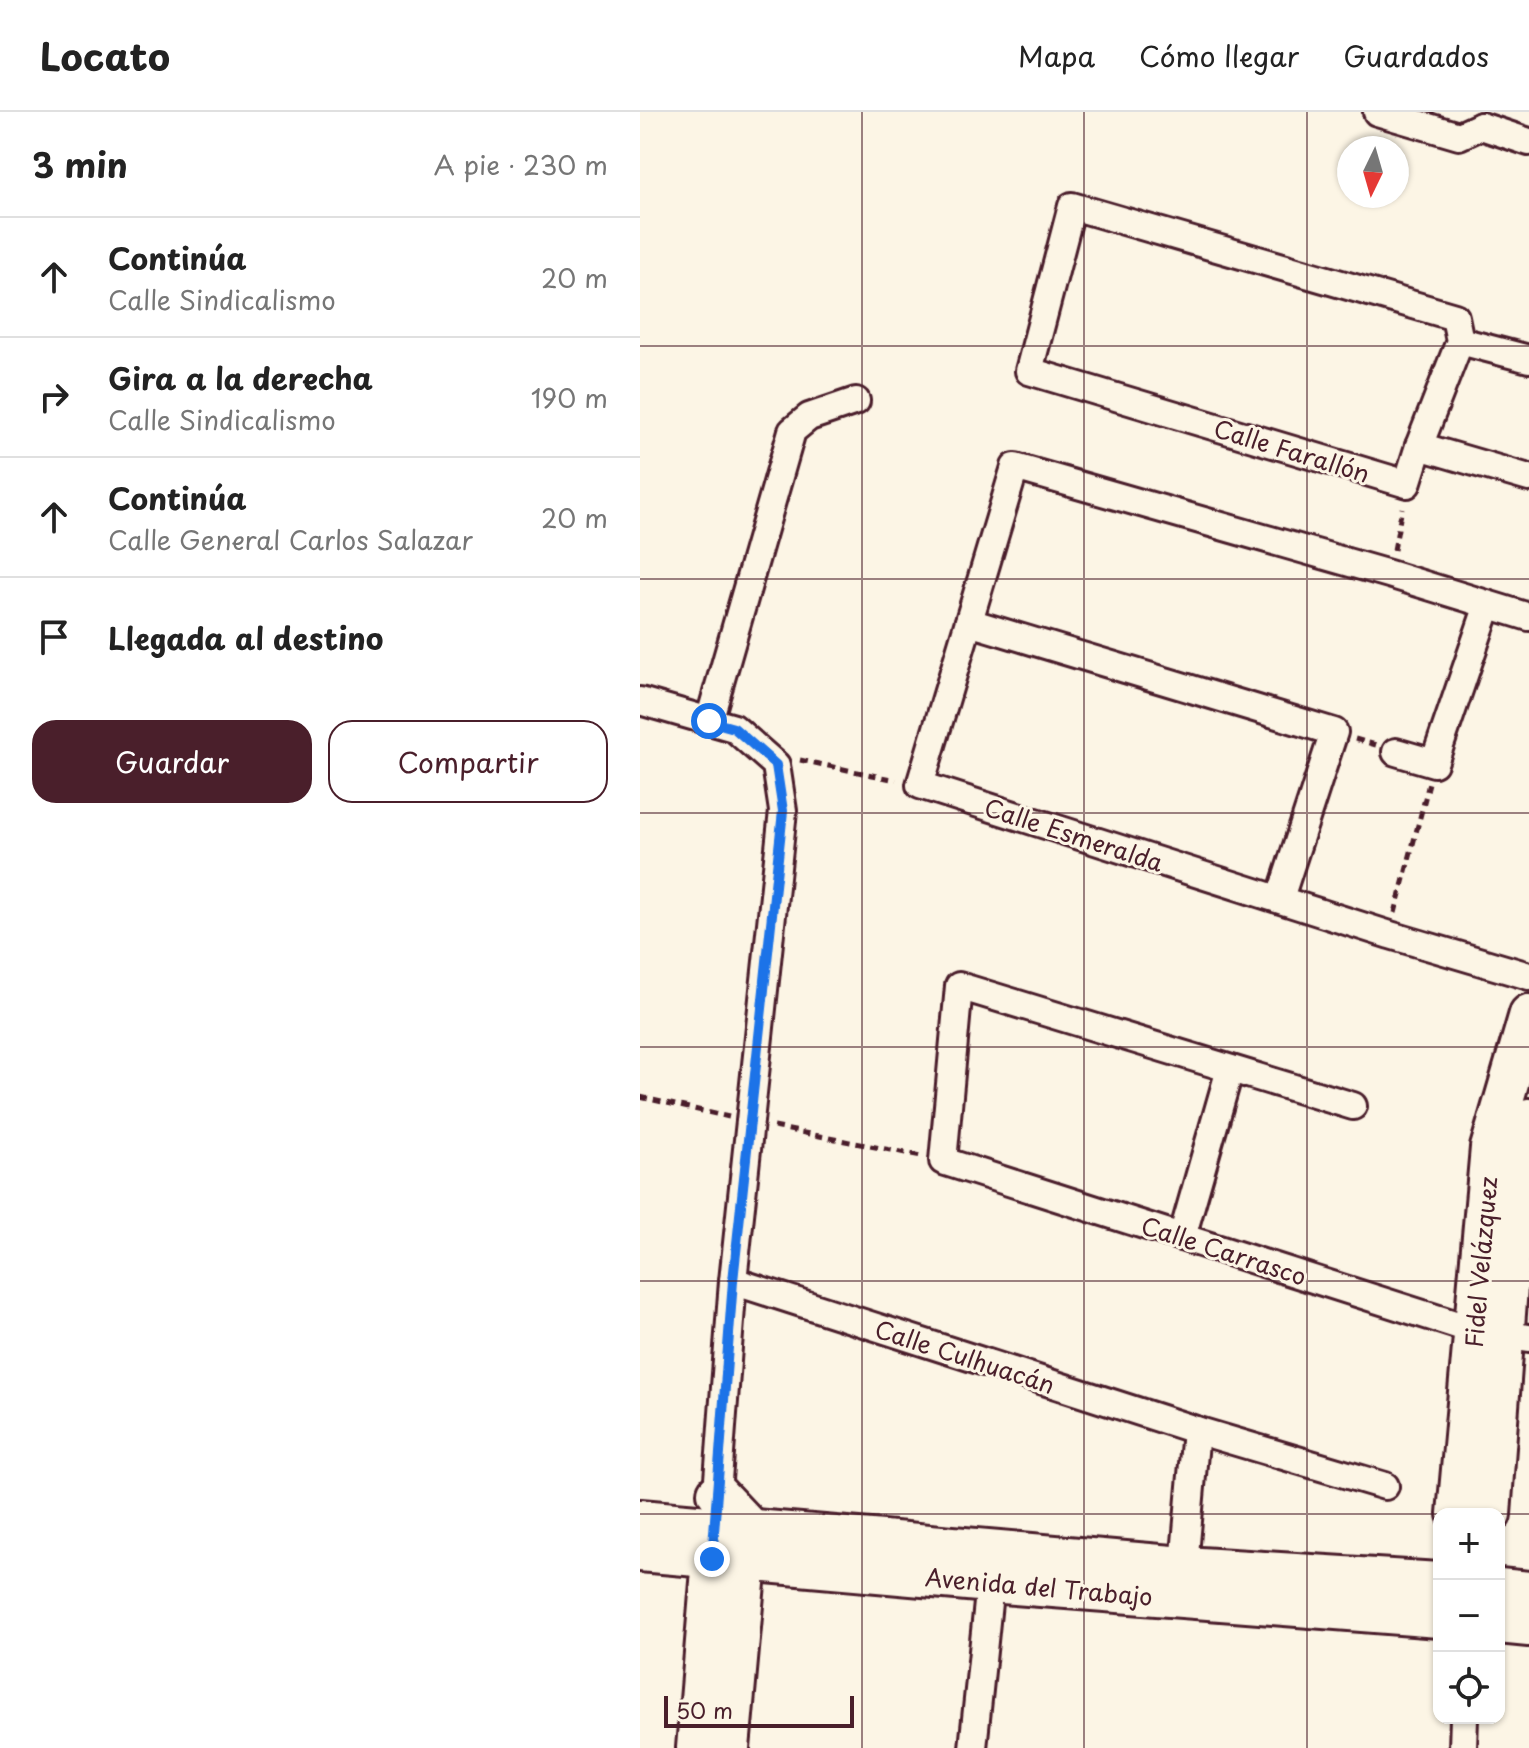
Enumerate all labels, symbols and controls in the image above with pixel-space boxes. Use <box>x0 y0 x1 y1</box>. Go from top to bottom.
text: Locato <box>40 27 170 84</box>
text: Mapa <box>1018 34 1095 77</box>
text: Cómo llegar <box>1139 34 1299 77</box>
text: Guardados <box>1343 34 1489 77</box>
north arrow <box>1337 136 1409 208</box>
text: 3 min <box>32 138 128 190</box>
text: A pie · 230 m <box>434 145 608 184</box>
text: Continúa <box>108 235 247 280</box>
icon: ahead <box>32 255 76 299</box>
text: 20 m <box>541 258 608 297</box>
text: Calle Sindicalismo <box>108 280 336 319</box>
text: Gira a la derecha <box>108 355 373 400</box>
icon: right <box>32 375 76 419</box>
text: 190 m <box>531 378 608 417</box>
text: Calle Sindicalismo <box>108 400 336 439</box>
street label: Calle Farallón <box>1210 409 1374 491</box>
text: Continúa <box>108 475 247 520</box>
icon: ahead <box>32 495 76 539</box>
text: 20 m <box>541 498 608 537</box>
text: Calle General Carlos Salazar <box>108 520 473 559</box>
icon: arrive <box>32 615 76 659</box>
text: Llegada al destino <box>108 615 383 660</box>
route start <box>691 703 727 739</box>
button: Guardar <box>32 720 312 803</box>
button: Compartir <box>328 720 608 803</box>
street label: Calle Esmeralda <box>980 788 1168 880</box>
street label: Fidel Velázquez <box>1455 1175 1505 1349</box>
street label: Calle Carrasco <box>1137 1206 1311 1294</box>
street label: Calle Culhuacán <box>870 1310 1060 1402</box>
map controls <box>1433 1508 1505 1724</box>
button: + <box>1433 1508 1505 1580</box>
route end <box>694 1541 730 1577</box>
street label: Avenida del Trabajo <box>924 1558 1154 1614</box>
button: − <box>1433 1580 1505 1652</box>
button: locate <box>1433 1652 1505 1724</box>
scale bar <box>664 1692 854 1728</box>
text: 50 m <box>676 1693 733 1726</box>

